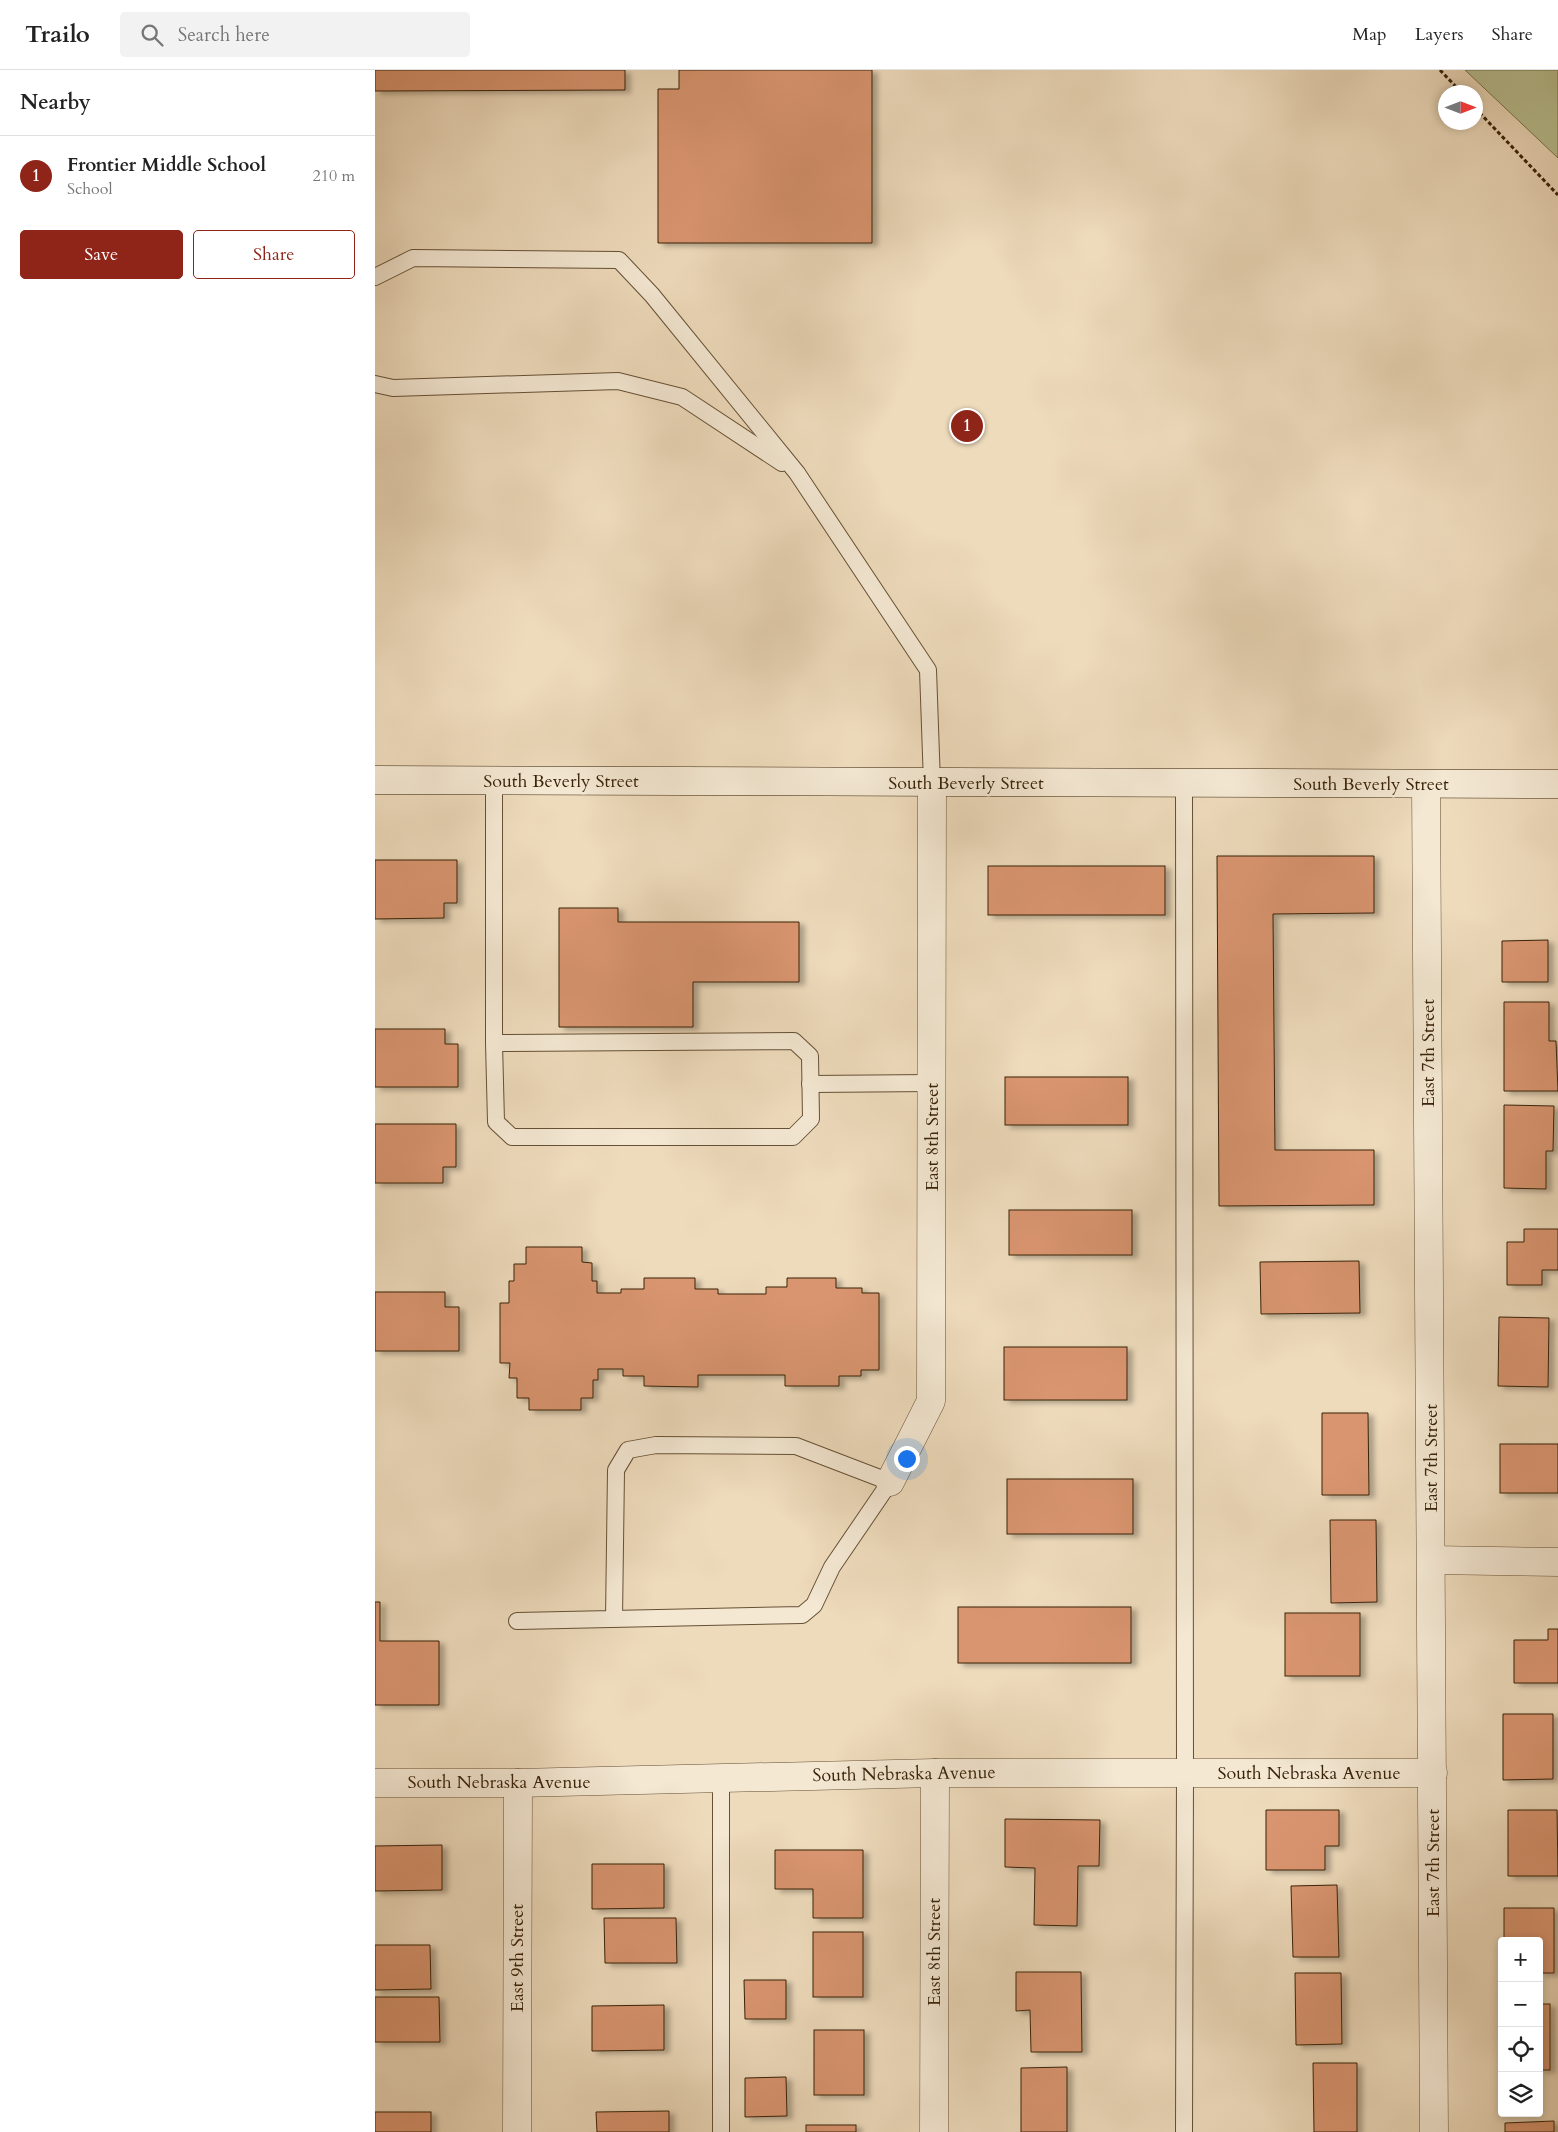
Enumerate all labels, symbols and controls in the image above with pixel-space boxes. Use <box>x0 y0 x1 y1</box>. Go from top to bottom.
search box <box>120 12 470 57</box>
text: Trailo <box>25 18 90 51</box>
icon: search <box>138 21 166 49</box>
text: Search here <box>178 22 270 48</box>
text: Map <box>1352 22 1387 47</box>
text: Layers <box>1415 22 1464 47</box>
text: Share <box>1492 22 1533 47</box>
north arrow <box>1438 85 1483 130</box>
text: Nearby <box>20 88 91 117</box>
text: Frontier Middle School <box>67 152 266 178</box>
text: 1 <box>32 165 40 187</box>
text: 210 m <box>313 165 355 187</box>
text: School <box>67 178 112 200</box>
button: Save <box>20 230 183 279</box>
button: Share <box>193 230 355 279</box>
pin: 1 <box>951 407 983 445</box>
street label: South Beverly Street <box>483 769 639 794</box>
street label: South Beverly Street <box>888 771 1044 796</box>
street label: South Beverly Street <box>1293 772 1449 797</box>
street label: East 7th Street <box>1416 999 1441 1107</box>
street label: East 8th Street <box>920 1083 945 1191</box>
street label: East 7th Street <box>1419 1404 1444 1512</box>
your location <box>894 1446 920 1472</box>
street label: South Nebraska Avenue <box>812 1760 996 1788</box>
street label: South Nebraska Avenue <box>1217 1761 1401 1786</box>
street label: South Nebraska Avenue <box>407 1770 591 1795</box>
street label: East 7th Street <box>1421 1809 1446 1917</box>
street label: East 8th Street <box>922 1898 947 2006</box>
street label: East 9th Street <box>505 1904 530 2012</box>
map controls <box>1498 1937 1543 2117</box>
button: + <box>1498 1937 1543 1982</box>
button: − <box>1498 1982 1543 2027</box>
button: locate <box>1498 2027 1543 2072</box>
button: layers <box>1498 2072 1543 2117</box>

